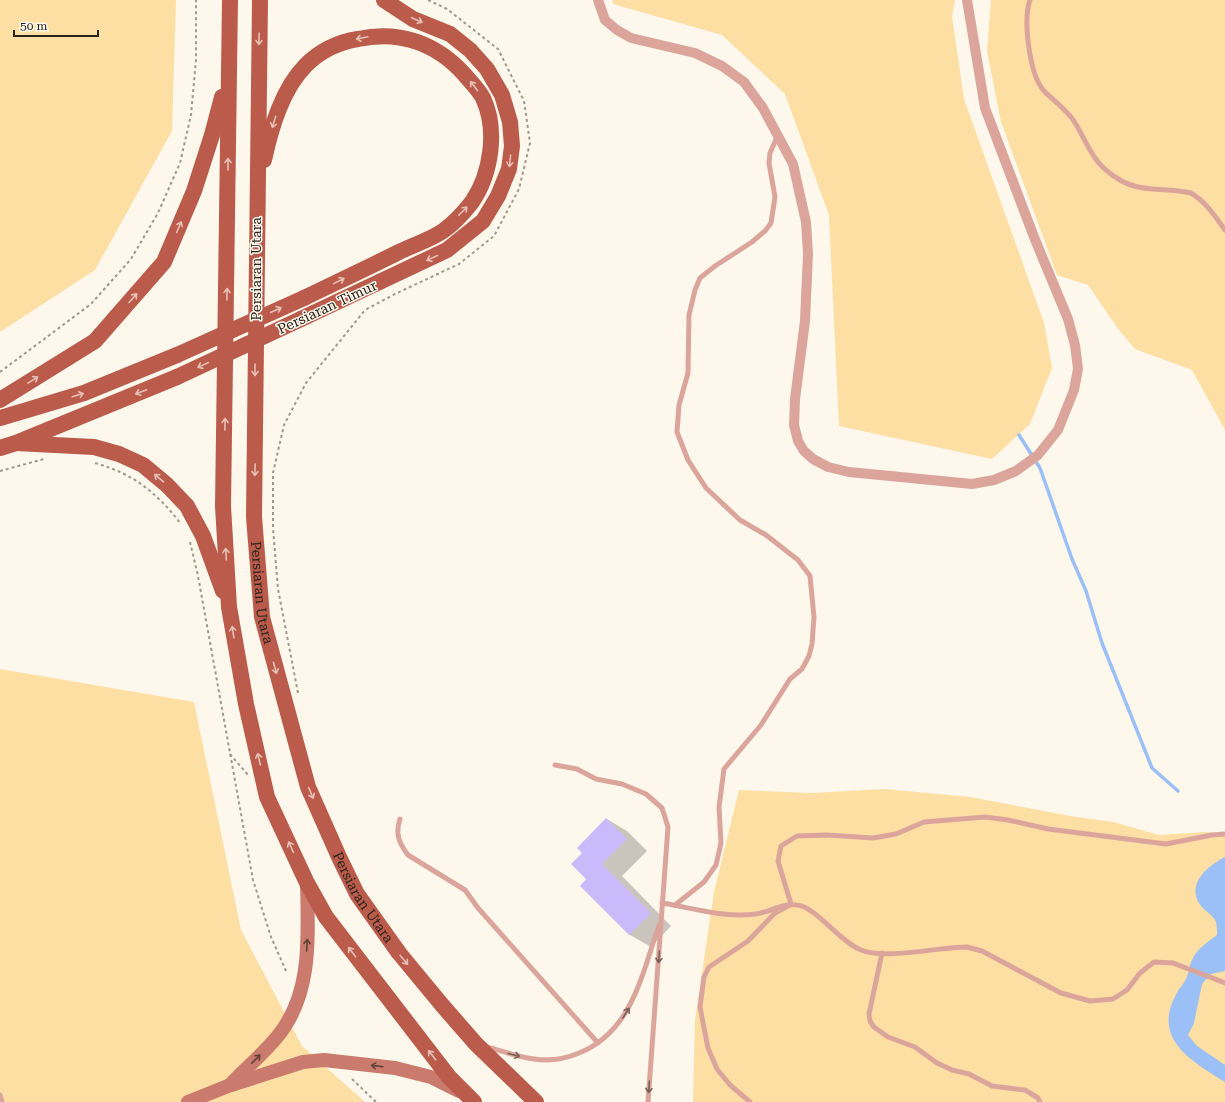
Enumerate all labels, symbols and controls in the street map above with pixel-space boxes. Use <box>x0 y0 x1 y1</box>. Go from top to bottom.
scale bar <box>14 12 98 38</box>
one-way arrow <box>411 17 423 24</box>
text: 50 m <box>20 19 47 33</box>
one-way arrow <box>255 32 263 45</box>
one-way arrow <box>356 34 369 42</box>
one-way arrow <box>470 81 479 92</box>
one-way arrow <box>270 116 277 129</box>
one-way arrow <box>506 154 514 167</box>
one-way arrow <box>224 158 232 171</box>
one-way arrow <box>458 206 468 216</box>
street label: Persiaran Utara <box>248 217 264 321</box>
one-way arrow <box>176 221 183 233</box>
one-way arrow <box>426 255 438 262</box>
street label: Persiaran Timur <box>275 277 379 337</box>
one-way arrow <box>332 277 344 284</box>
one-way arrow <box>223 288 231 301</box>
one-way arrow <box>128 293 137 304</box>
one-way arrow <box>270 306 282 313</box>
one-way arrow <box>197 362 209 369</box>
one-way arrow <box>252 363 259 376</box>
one-way arrow <box>27 376 38 384</box>
one-way arrow <box>135 388 147 396</box>
one-way arrow <box>71 391 84 398</box>
one-way arrow <box>221 418 229 431</box>
one-way arrow <box>251 463 259 476</box>
one-way arrow <box>154 474 165 483</box>
street label: Persiaran Utara <box>248 540 277 646</box>
one-way arrow <box>222 548 229 561</box>
one-way arrow <box>229 626 237 639</box>
one-way arrow <box>272 661 279 674</box>
one-way arrow <box>254 753 262 766</box>
one-way arrow <box>308 786 315 798</box>
one-way arrow <box>287 841 294 853</box>
street label: Persiaran Utara <box>330 849 397 946</box>
one-way arrow <box>304 939 311 952</box>
one-way arrow <box>348 947 357 958</box>
one-way arrow <box>655 950 662 963</box>
one-way arrow <box>400 954 409 965</box>
one-way arrow <box>622 1007 630 1018</box>
one-way arrow <box>428 1049 437 1060</box>
one-way arrow <box>507 1051 520 1059</box>
one-way arrow <box>251 1054 261 1064</box>
one-way arrow <box>371 1062 384 1070</box>
one-way arrow <box>646 1080 653 1093</box>

